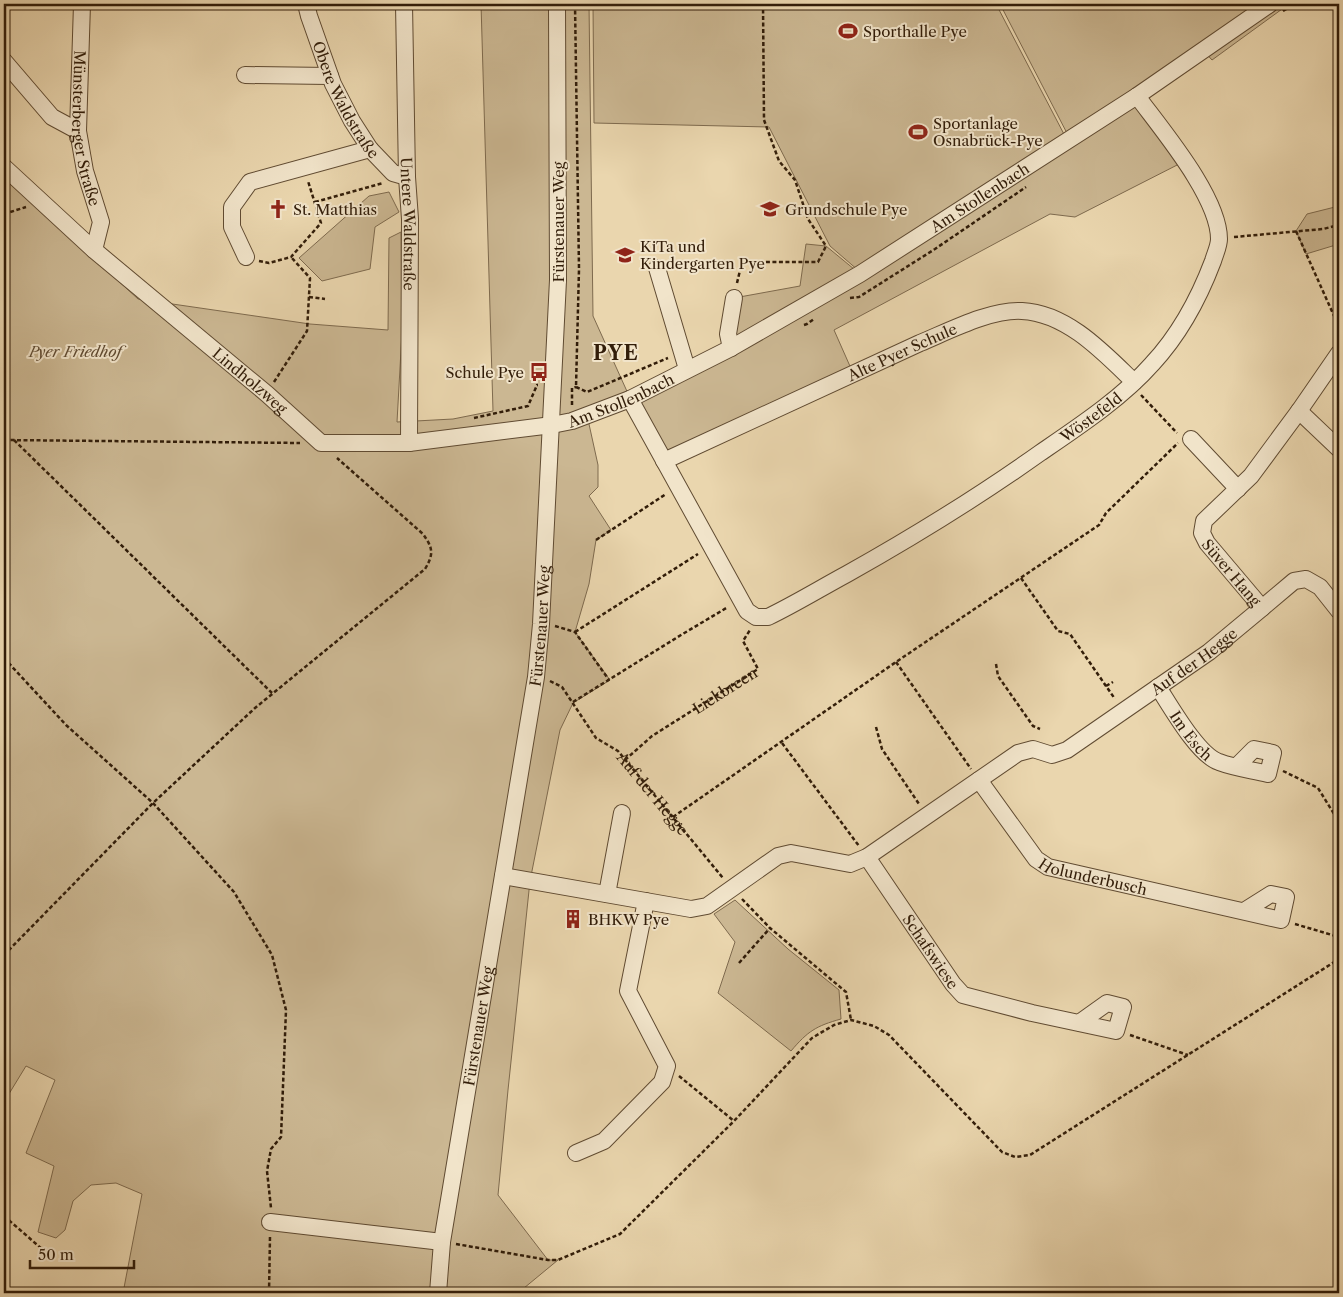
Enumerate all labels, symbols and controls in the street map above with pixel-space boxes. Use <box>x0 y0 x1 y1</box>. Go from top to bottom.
sports icon: Sporthalle Pye <box>837 20 859 42</box>
place label: Sporthalle Pye <box>863 22 967 41</box>
street label: Obere Waldstraße <box>309 38 383 162</box>
street label: Münsterberger Straße <box>68 50 105 208</box>
place label: Sportanlage Osnabrück-Pye <box>933 114 1043 150</box>
sports icon: Sportanlage Osnabrück-Pye <box>907 121 929 143</box>
street label: Untere Waldstraße <box>397 157 420 291</box>
street label: Am Stollenbach <box>926 158 1033 236</box>
street label: Fürstenauer Weg <box>549 161 568 283</box>
church icon: St. Matthias <box>267 198 289 220</box>
school or university icon: Grundschule Pye <box>759 198 781 220</box>
place label: St. Matthias <box>293 200 377 219</box>
place label: Grundschule Pye <box>785 200 907 219</box>
place label: KiTa und Kindergarten Pye <box>640 237 765 273</box>
school or university icon: KiTa und Kindergarten Pye <box>614 244 636 266</box>
street label: Alte Pyer Schule <box>843 319 960 385</box>
district label: PYE <box>593 341 639 365</box>
park label: Pyer Friedhof <box>28 342 126 361</box>
street label: Lindholzweg <box>209 343 292 418</box>
bus stop icon: Schule Pye <box>528 361 550 383</box>
place label: Schule Pye <box>445 363 524 382</box>
street label: Am Stollenbach <box>564 369 677 432</box>
street label: Wöstefeld <box>1055 388 1125 447</box>
street label: Süver Hang <box>1198 535 1266 610</box>
street label: Fürstenauer Weg <box>525 565 553 688</box>
street label: Auf der Hegge <box>1146 623 1241 700</box>
street label: Liekbreen <box>689 662 761 718</box>
street label: Im Esch <box>1166 707 1217 765</box>
street label: Auf der Hegge <box>612 747 693 839</box>
street label: Holunderbusch <box>1035 854 1150 899</box>
building icon: BHKW Pye <box>562 908 584 930</box>
place label: BHKW Pye <box>588 910 669 929</box>
street label: Schafswiese <box>899 910 963 992</box>
street label: Fürstenauer Weg <box>459 965 497 1087</box>
scale bar <box>30 1237 134 1269</box>
text: 50 m <box>38 1245 74 1264</box>

